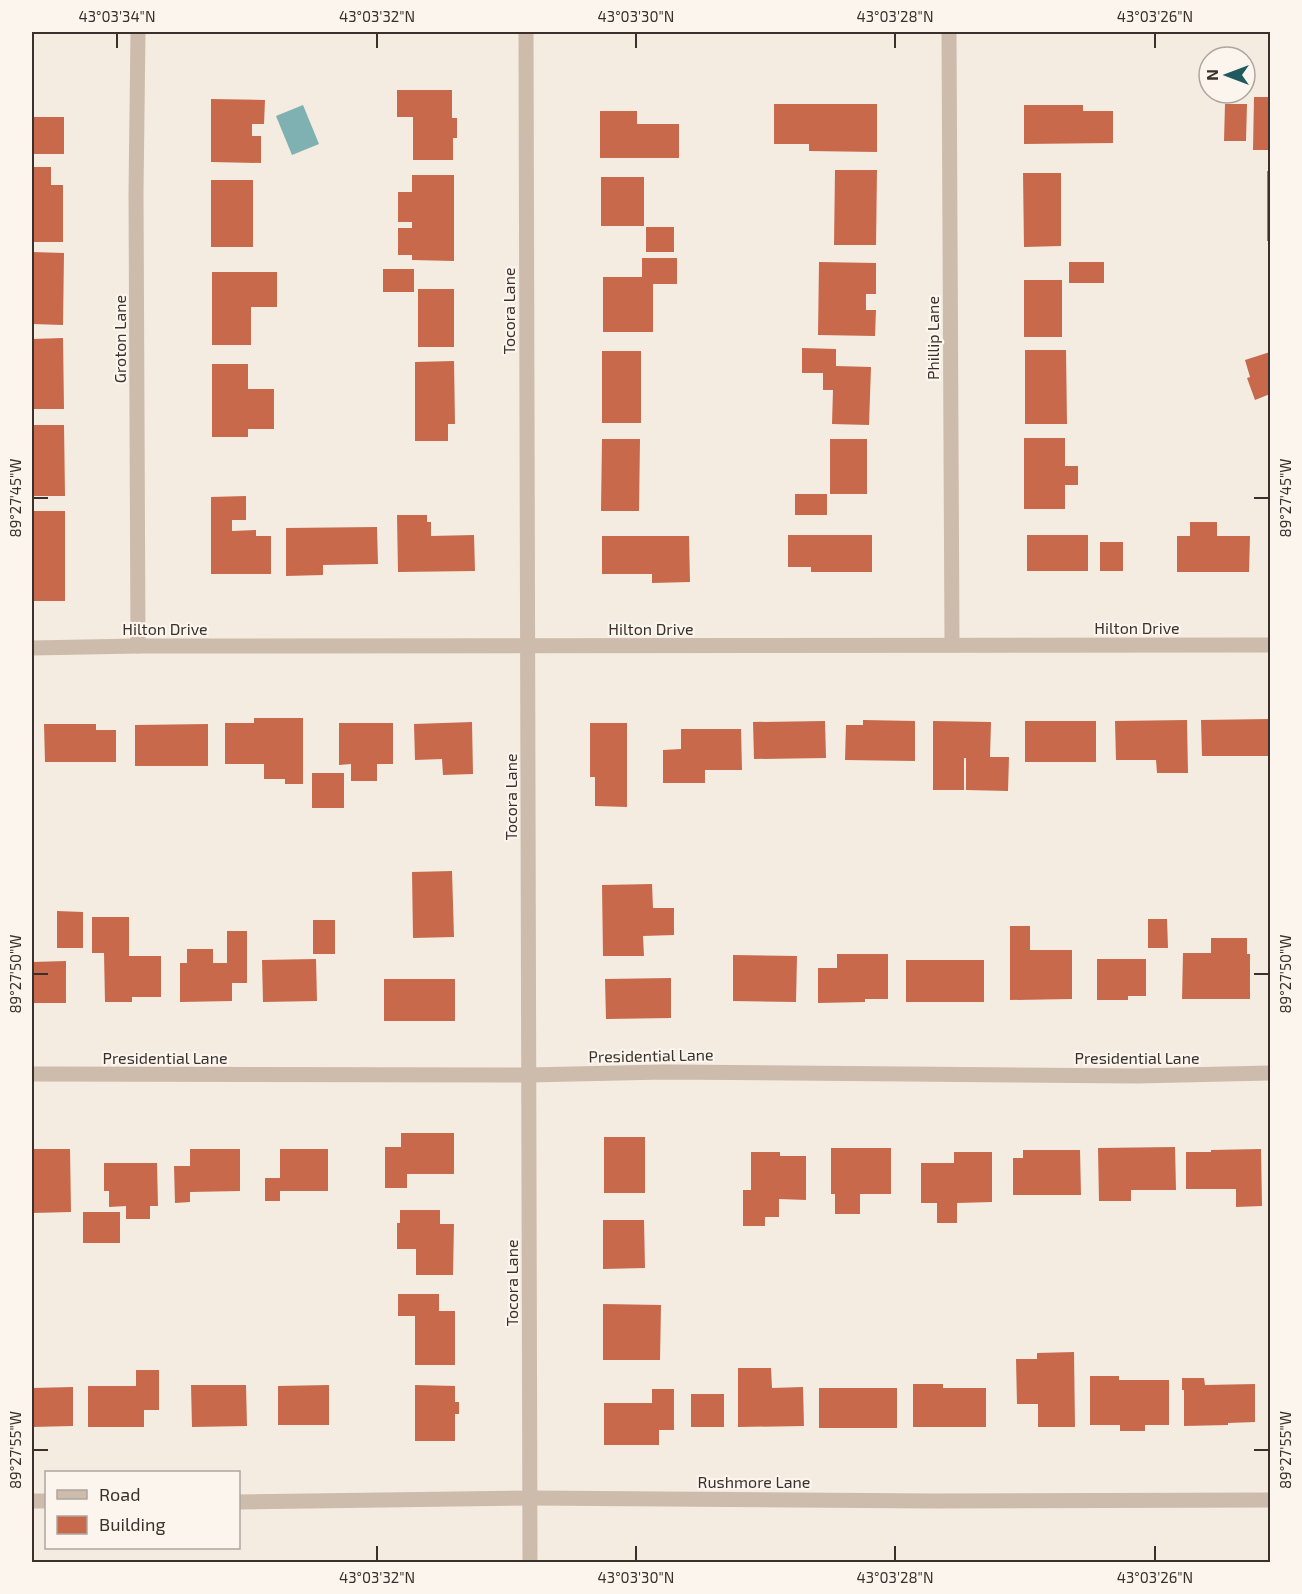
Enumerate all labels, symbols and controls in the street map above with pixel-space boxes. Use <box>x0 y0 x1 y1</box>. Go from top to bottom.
text: 43°03'34"N <box>79 7 155 25</box>
text: 43°03'32"N <box>339 7 415 25</box>
text: 43°03'30"N <box>598 7 674 25</box>
text: 43°03'28"N <box>857 7 933 25</box>
text: 43°03'26"N <box>1117 7 1193 25</box>
north arrow <box>1197 45 1257 105</box>
text: N <box>1202 69 1221 81</box>
street label: Tocora Lane <box>499 267 518 355</box>
street label: Groton Lane <box>110 295 129 383</box>
street label: Phillip Lane <box>923 296 942 380</box>
text: 89°27'45"W <box>6 459 24 537</box>
text: 89°27'45"W <box>1276 459 1294 537</box>
street label: Hilton Drive <box>1094 618 1180 637</box>
street label: Hilton Drive <box>122 619 208 638</box>
street label: Hilton Drive <box>608 619 694 638</box>
street label: Tocora Lane <box>501 753 520 841</box>
text: 89°27'50"W <box>6 935 24 1013</box>
text: 89°27'50"W <box>1276 935 1294 1013</box>
street label: Presidential Lane <box>588 1044 714 1066</box>
street label: Presidential Lane <box>102 1048 228 1067</box>
street label: Presidential Lane <box>1074 1048 1200 1067</box>
street label: Tocora Lane <box>502 1239 521 1327</box>
text: 89°27'55"W <box>6 1411 24 1489</box>
text: 89°27'55"W <box>1276 1411 1294 1489</box>
legend <box>45 1471 240 1549</box>
street label: Rushmore Lane <box>698 1472 810 1491</box>
text: Road <box>99 1483 140 1505</box>
text: Building <box>99 1513 166 1535</box>
text: 43°03'32"N <box>339 1568 415 1586</box>
text: 43°03'30"N <box>598 1568 674 1586</box>
text: 43°03'28"N <box>857 1568 933 1586</box>
text: 43°03'26"N <box>1117 1568 1193 1586</box>

